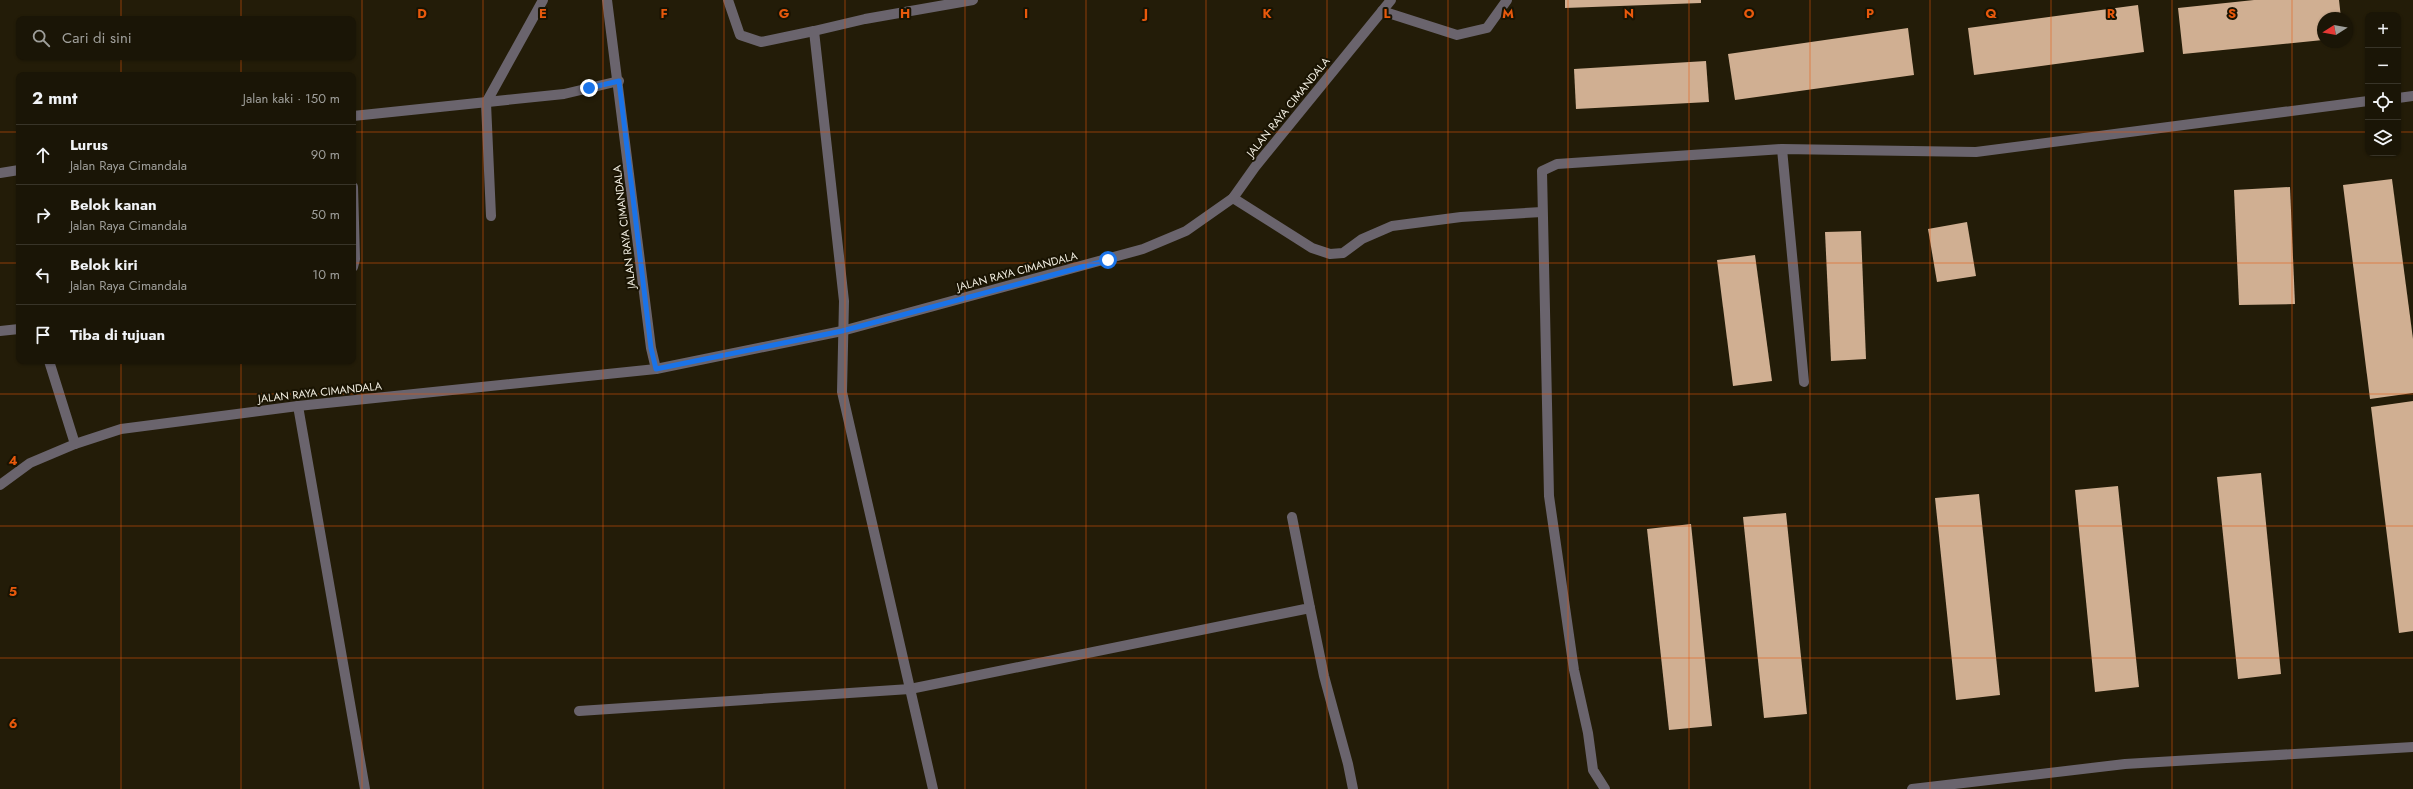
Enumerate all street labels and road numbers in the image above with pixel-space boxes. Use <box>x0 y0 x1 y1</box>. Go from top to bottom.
street label: JALAN RAYA CIMANDALA <box>1241 53 1334 162</box>
street label: JALAN RAYA CIMANDALA <box>608 164 640 292</box>
street label: JALAN RAYA CIMANDALA <box>953 247 1080 295</box>
street label: JALAN RAYA CIMANDALA <box>255 377 383 407</box>

